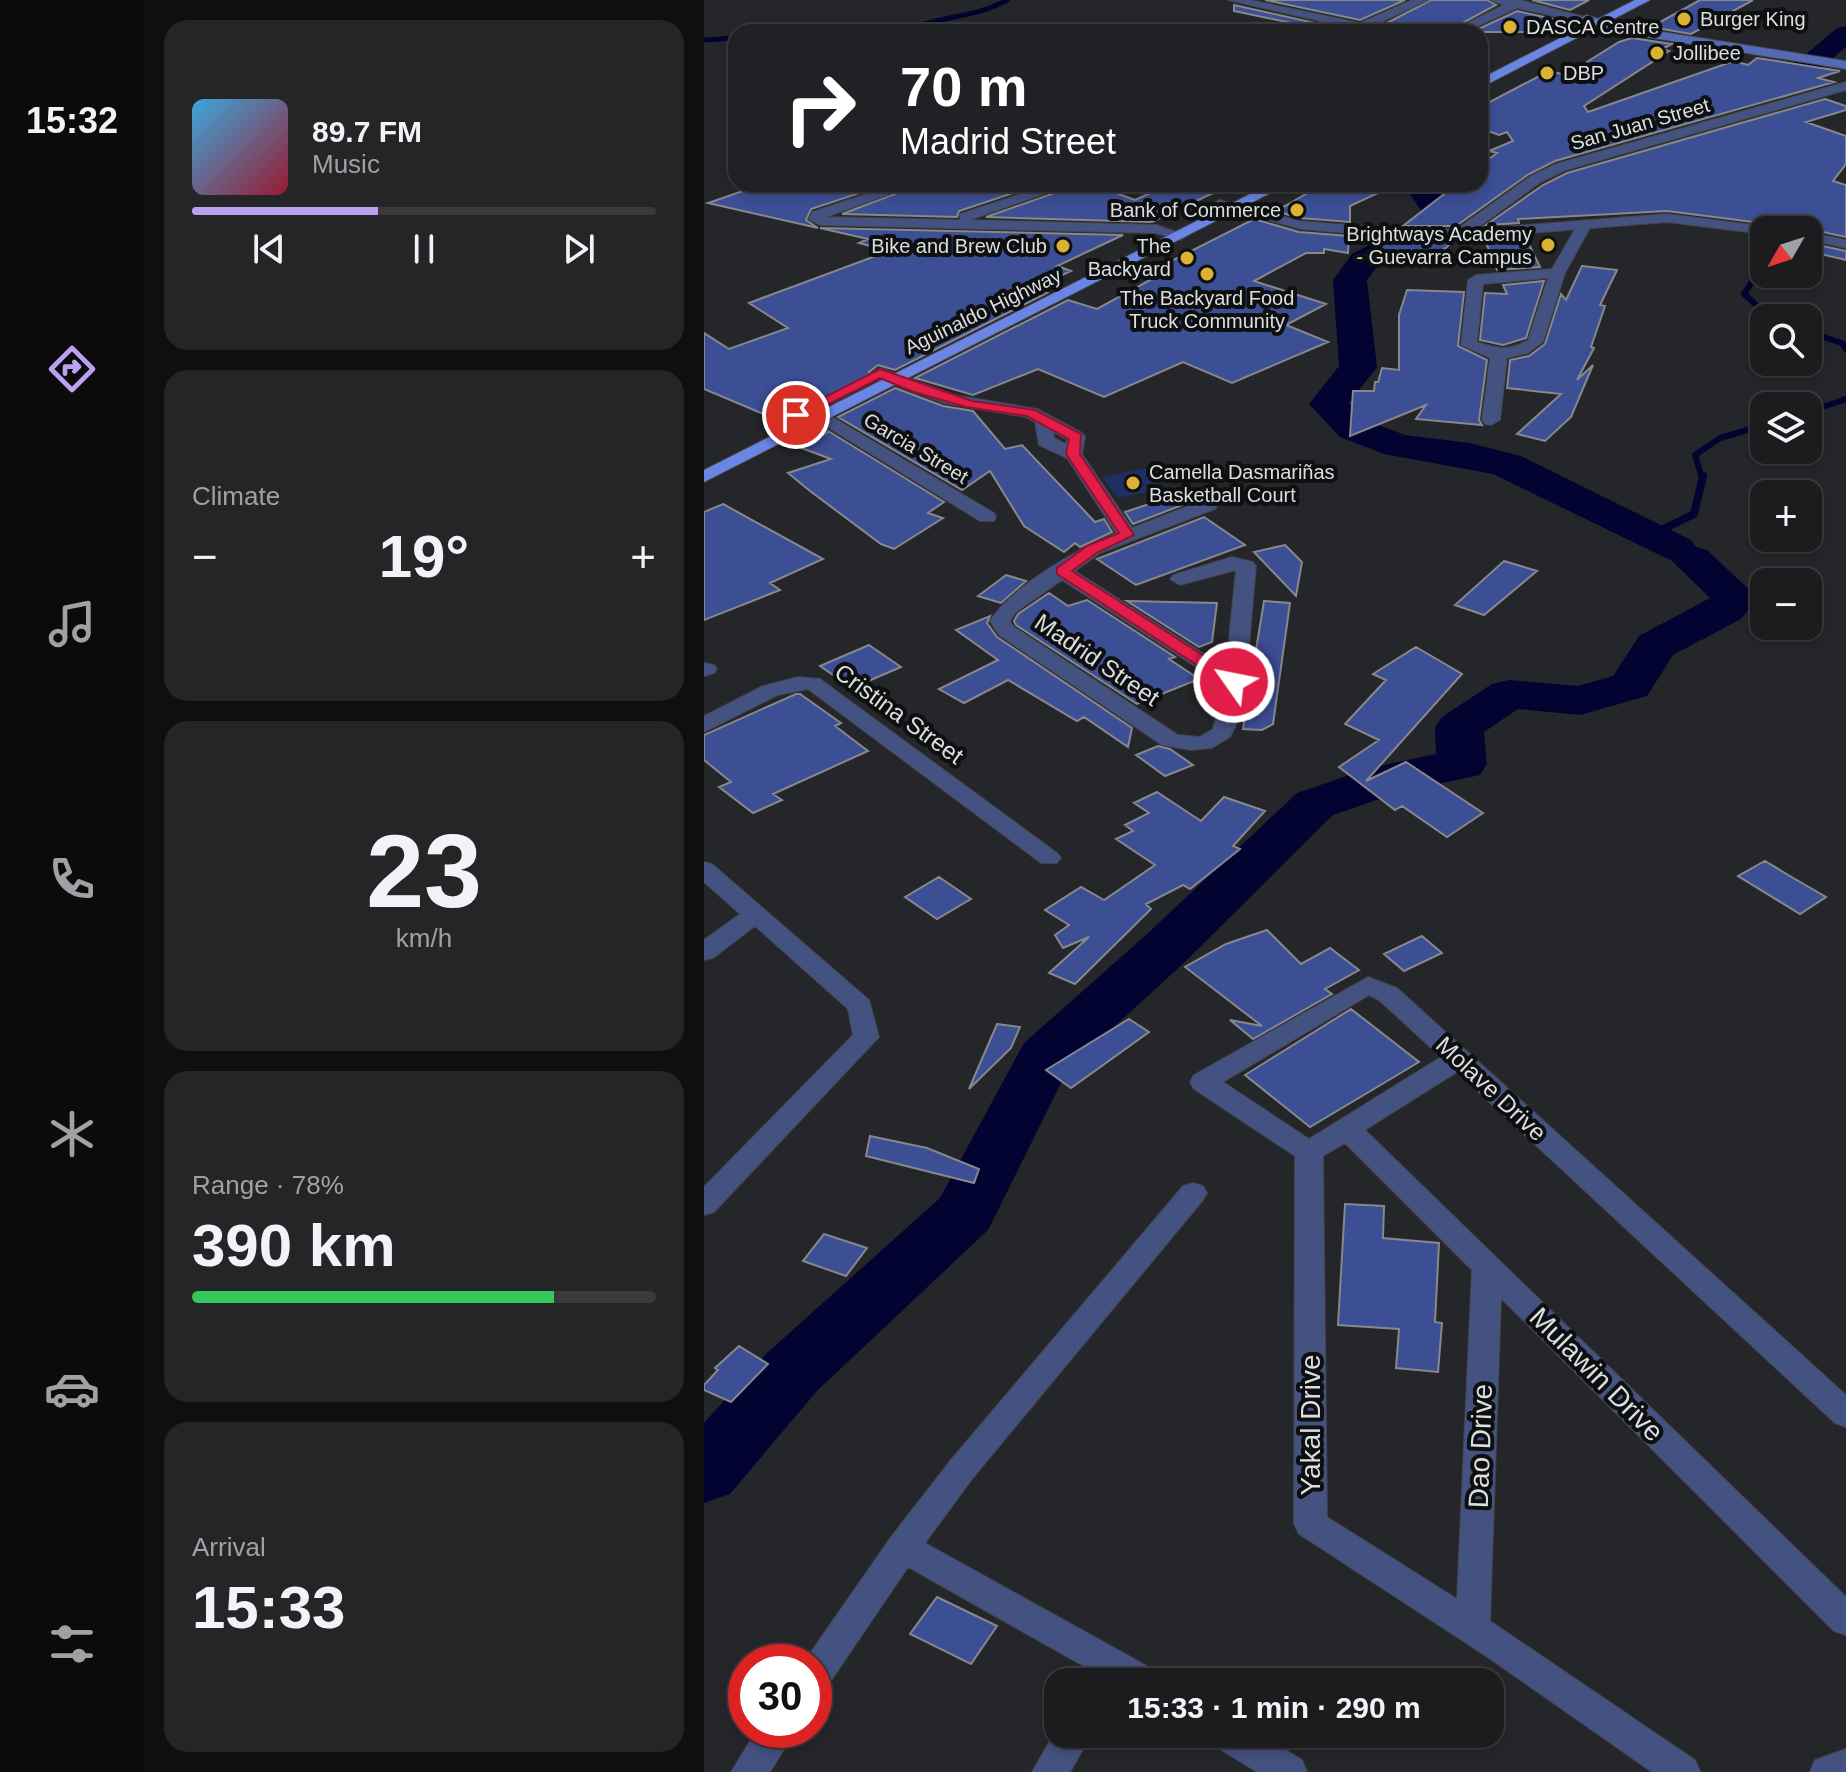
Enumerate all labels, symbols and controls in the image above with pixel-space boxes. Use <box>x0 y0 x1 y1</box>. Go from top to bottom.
place label: Burger King <box>1700 8 1806 30</box>
marker: Burger King <box>1675 10 1693 28</box>
place label: DASCA Centre <box>1526 16 1659 38</box>
marker: DASCA Centre <box>1501 18 1519 36</box>
place label: Jollibee <box>1673 42 1741 64</box>
marker: Jollibee <box>1648 44 1666 62</box>
text: 70 m <box>900 55 1028 118</box>
icon: right <box>768 56 872 160</box>
place label: DBP <box>1563 62 1604 84</box>
marker: DBP <box>1538 64 1556 82</box>
street label: San Juan Street <box>1568 94 1712 154</box>
text: 15:32 <box>26 100 118 141</box>
text: 89.7 FM <box>312 115 422 148</box>
text: Madrid Street <box>900 121 1116 162</box>
text: Music <box>312 149 380 179</box>
place label: Bank of Commerce <box>1110 199 1281 221</box>
marker: Bank of Commerce <box>1288 201 1306 219</box>
north arrow <box>1750 216 1822 288</box>
map controls <box>1750 216 1822 640</box>
place label: Brightways Academy - Guevarra Campus <box>1346 223 1532 268</box>
icon: previous <box>247 227 291 271</box>
icon: pause <box>402 227 446 271</box>
icon: next <box>557 227 601 271</box>
place label: Bike and Brew Club <box>871 235 1047 257</box>
place label: The Backyard <box>1088 235 1171 280</box>
marker: Brightways Academy - Guevarra Campus <box>1539 236 1557 254</box>
marker: Bike and Brew Club <box>1054 237 1072 255</box>
marker: The Backyard <box>1178 249 1196 267</box>
street label: Aguinaldo Highway <box>901 264 1065 358</box>
marker: The Backyard Food Truck Community <box>1198 265 1216 283</box>
place label: The Backyard Food Truck Community <box>1120 287 1294 332</box>
button: search <box>1750 304 1822 376</box>
icon: directions <box>44 341 100 397</box>
pin <box>762 381 830 449</box>
button: layers <box>1750 392 1822 464</box>
icon: arrive <box>774 393 818 437</box>
street label: Garcia Street <box>860 408 973 488</box>
place label: Camella Dasmariñas Basketball Court <box>1149 461 1335 506</box>
marker: Camella Dasmariñas Basketball Court <box>1124 474 1142 492</box>
button: + <box>1750 480 1822 552</box>
text: Climate <box>192 481 280 511</box>
text: 19° <box>379 523 469 590</box>
text: − <box>192 532 218 581</box>
text: + <box>630 532 656 581</box>
button: − <box>1750 568 1822 640</box>
icon: music <box>44 596 100 652</box>
street label: Madrid Street <box>1030 608 1165 711</box>
position arrow <box>1192 640 1276 724</box>
street label: Cristina Street <box>830 658 969 769</box>
text: 23 <box>366 813 482 929</box>
icon: phone <box>44 851 100 907</box>
text: km/h <box>396 923 452 953</box>
street label: Molave Drive <box>1431 1031 1552 1146</box>
icon: climate <box>44 1106 100 1162</box>
text: Range · 78% <box>192 1170 344 1200</box>
text: 390 km <box>192 1212 396 1279</box>
street label: Mulawin Drive <box>1524 1301 1670 1447</box>
street label: Yakal Drive <box>1295 1354 1326 1496</box>
icon: car <box>44 1361 100 1417</box>
street label: Dao Drive <box>1463 1383 1498 1509</box>
text: Arrival <box>192 1532 266 1562</box>
text: 15:33 <box>192 1574 345 1641</box>
icon: filters <box>44 1616 100 1672</box>
speed limit sign: 30 <box>728 1644 832 1748</box>
text: 15:33 · 1 min · 290 m <box>1127 1691 1421 1724</box>

